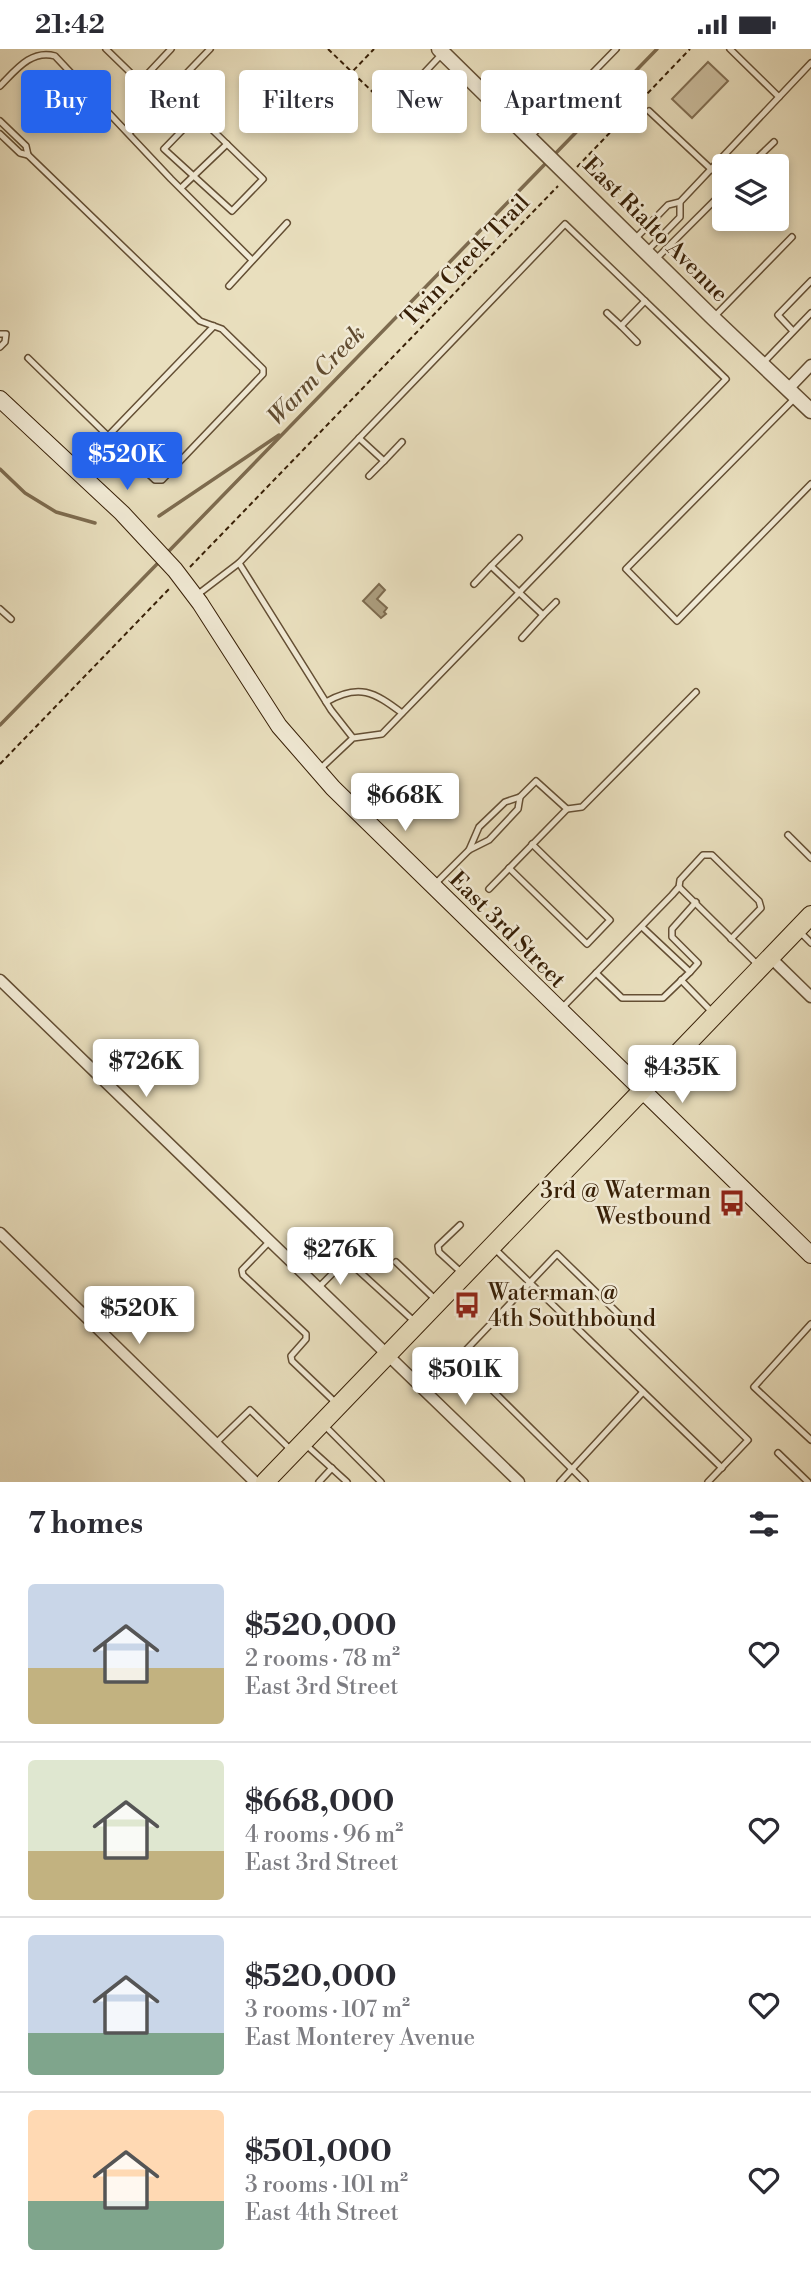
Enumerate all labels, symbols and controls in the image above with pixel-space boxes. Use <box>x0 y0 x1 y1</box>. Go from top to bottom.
text: 21:42 <box>35 9 105 41</box>
chip: Buy <box>21 70 111 133</box>
chip: Rent <box>125 70 225 133</box>
chip: Filters <box>239 70 358 133</box>
chip: New <box>372 70 467 133</box>
chip: Apartment <box>481 70 647 133</box>
street label: East Rialto Avenue <box>577 151 734 308</box>
map controls <box>712 154 789 231</box>
button: layers <box>712 154 789 231</box>
street label: Twin Creek Trail <box>396 189 536 333</box>
water label: Warm Creek <box>261 319 372 432</box>
pin: $520K <box>78 433 176 492</box>
text: $520K <box>88 441 166 469</box>
pin: $668K <box>356 773 454 833</box>
text: $668K <box>367 782 443 810</box>
street label: East 3rd Street <box>443 866 571 994</box>
pin: $726K <box>97 1039 195 1099</box>
pin: $435K <box>633 1045 731 1105</box>
text: $726K <box>109 1048 183 1076</box>
text: $435K <box>644 1054 720 1082</box>
place label: 3rd @ Waterman Westbound <box>540 1177 711 1231</box>
bus stop icon: 3rd @ Waterman Westbound <box>717 1188 747 1218</box>
pin: $276K <box>291 1227 389 1287</box>
text: $276K <box>303 1236 377 1264</box>
place label: Waterman @ 4th Southbound <box>487 1279 656 1333</box>
pin: $520K <box>90 1287 188 1346</box>
bus stop icon: Waterman @ 4th Southbound <box>452 1290 482 1320</box>
text: $520K <box>100 1295 178 1323</box>
pin: $501K <box>416 1347 514 1407</box>
text: $501K <box>428 1356 502 1384</box>
text: 7 homes <box>28 1505 143 1543</box>
icon: filters <box>745 1505 783 1543</box>
text: $520,000 <box>245 1607 397 1645</box>
icon: home <box>84 1612 168 1696</box>
icon: heart <box>745 1635 783 1673</box>
text: 2 rooms · 78 m² <box>245 1645 400 1673</box>
text: East 3rd Street <box>245 1673 398 1701</box>
text: $668,000 <box>245 1783 394 1821</box>
icon: home <box>84 1788 168 1872</box>
icon: heart <box>745 1811 783 1849</box>
text: 4 rooms · 96 m² <box>245 1821 403 1849</box>
text: East 3rd Street <box>245 1849 398 1877</box>
text: $520,000 <box>245 1958 397 1996</box>
icon: home <box>84 1963 168 2047</box>
icon: heart <box>745 1986 783 2024</box>
text: 3 rooms · 107 m² <box>245 1996 410 2024</box>
text: East Monterey Avenue <box>245 2024 475 2052</box>
text: $501,000 <box>245 2133 392 2171</box>
icon: home <box>84 2138 168 2222</box>
icon: heart <box>745 2161 783 2199</box>
text: 3 rooms · 101 m² <box>245 2171 408 2199</box>
text: East 4th Street <box>245 2199 399 2227</box>

